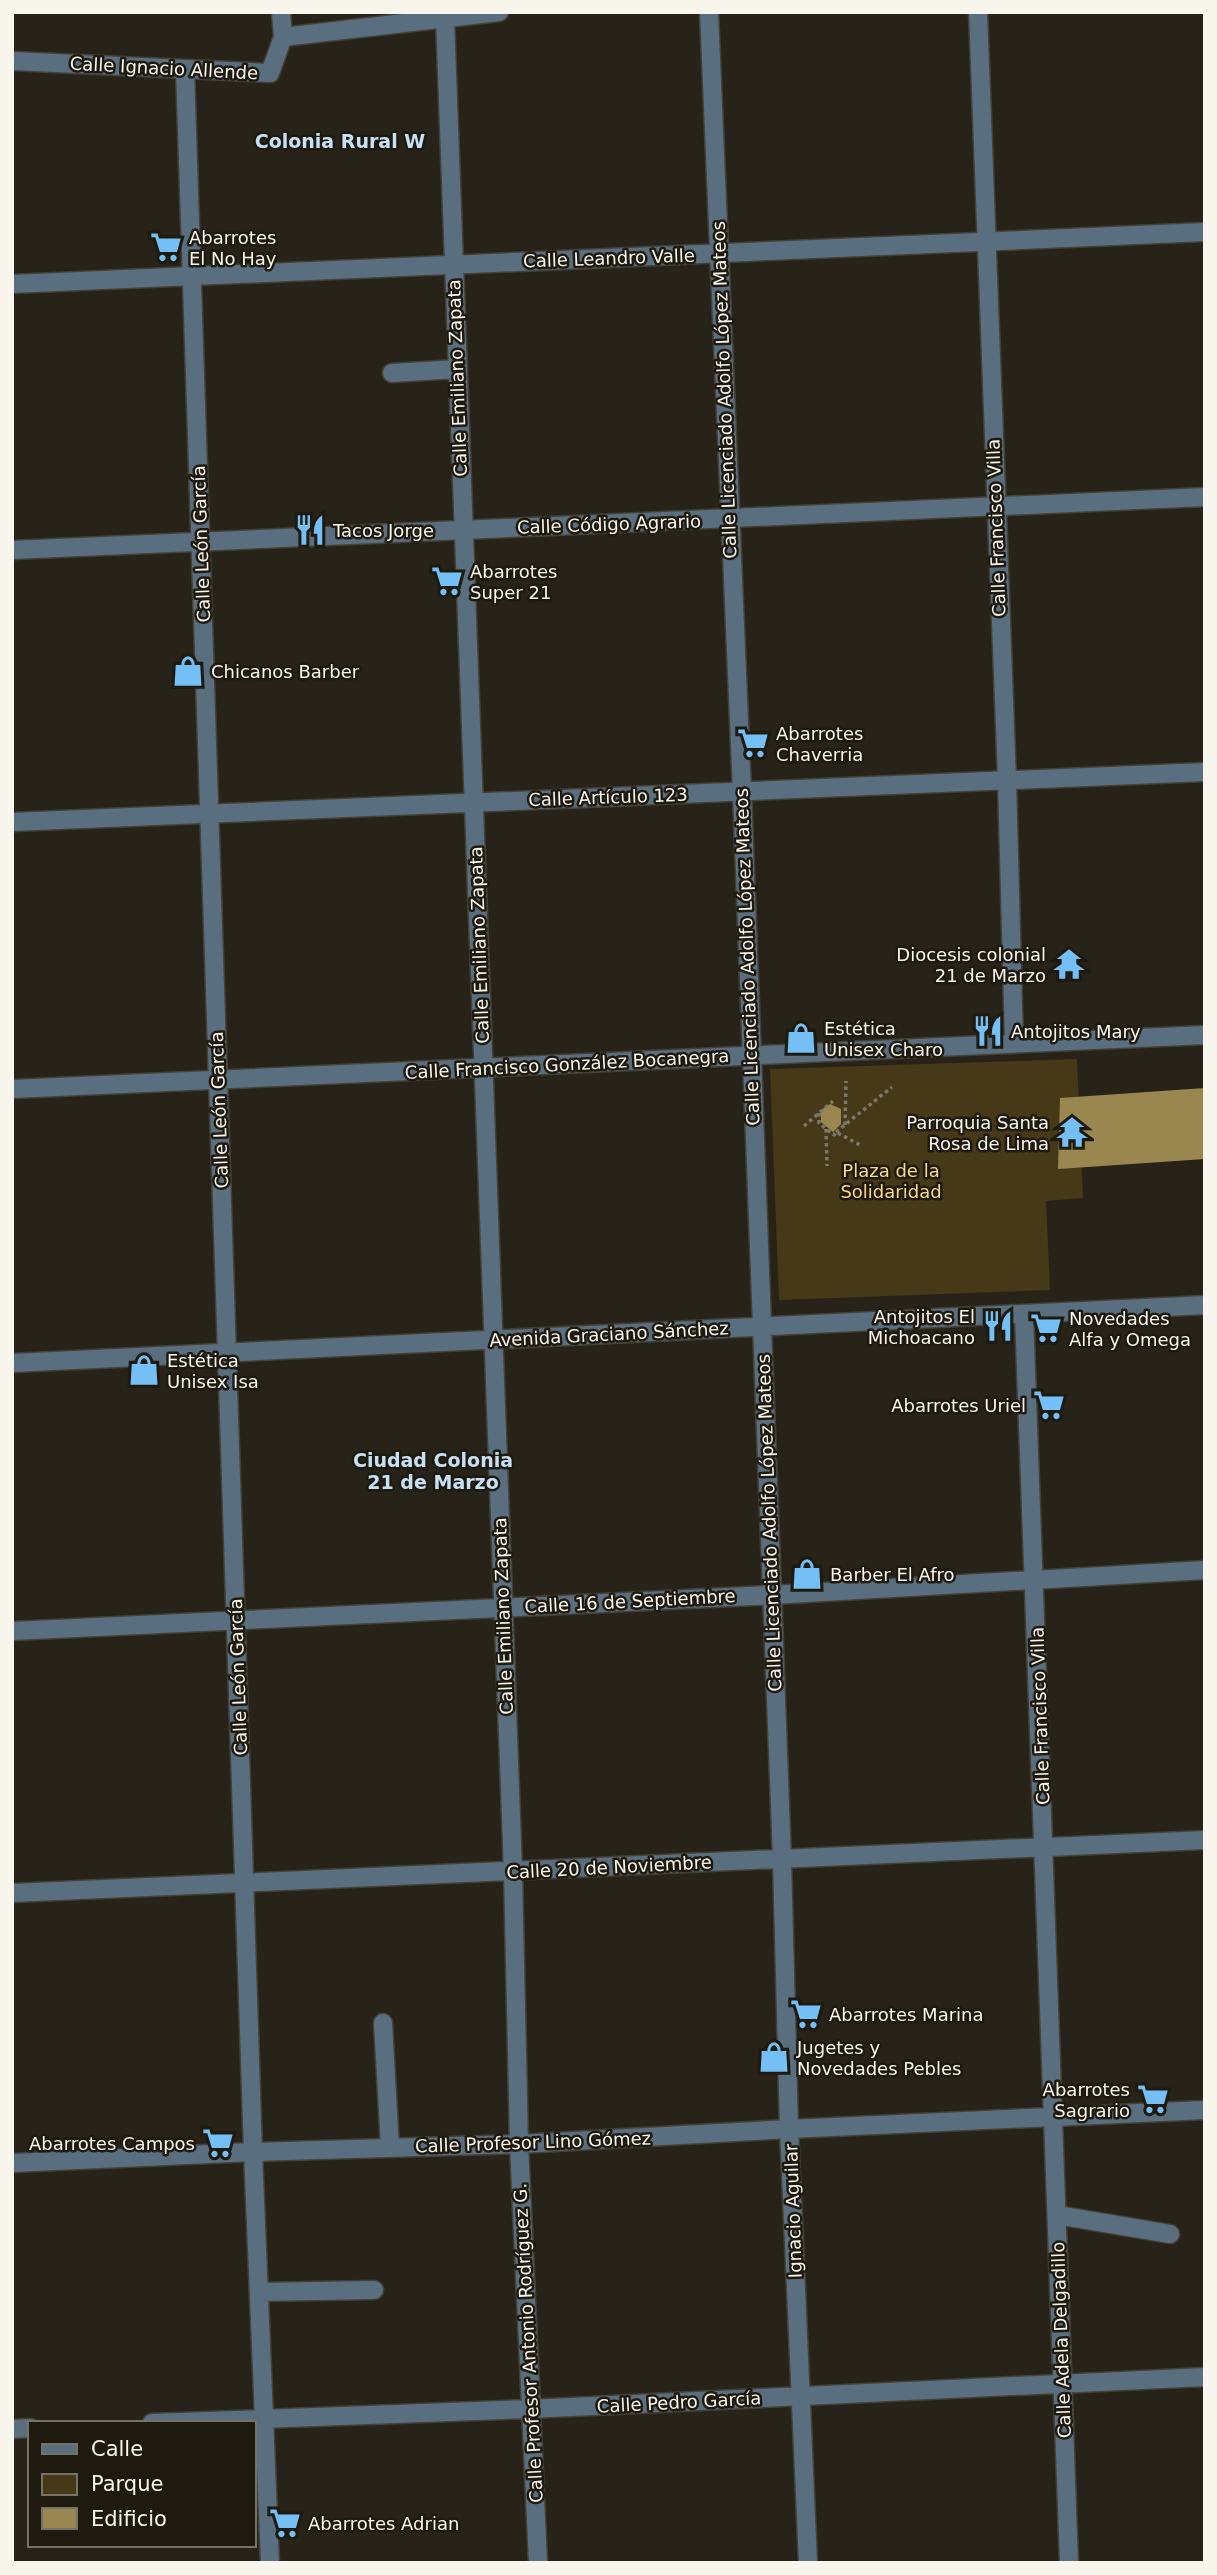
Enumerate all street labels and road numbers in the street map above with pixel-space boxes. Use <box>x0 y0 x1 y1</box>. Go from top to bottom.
street label: Calle Ignacio Allende <box>69 53 259 83</box>
street label: Calle Licenciado Adolfo López Mateos <box>708 221 740 559</box>
street label: Calle Leandro Valle <box>523 245 695 271</box>
street label: Calle Emiliano Zapata <box>443 279 471 477</box>
street label: Calle Francisco Villa <box>982 439 1010 617</box>
street label: Calle León García <box>188 465 214 623</box>
street label: Calle Código Agrario <box>517 510 701 538</box>
street label: Calle Artículo 123 <box>528 784 688 810</box>
street label: Calle Licenciado Adolfo López Mateos <box>731 788 763 1126</box>
street label: Calle Emiliano Zapata <box>465 846 493 1044</box>
street label: Calle León García <box>206 1031 232 1189</box>
street label: Calle Francisco González Bocanegra <box>404 1045 730 1083</box>
street label: Avenida Graciano Sánchez <box>489 1317 729 1351</box>
street label: Calle Licenciado Adolfo López Mateos <box>753 1354 785 1692</box>
street label: Calle Emiliano Zapata <box>489 1517 517 1715</box>
street label: Calle 16 de Septiembre <box>524 1585 736 1617</box>
street label: Calle León García <box>225 1598 251 1756</box>
street label: Calle Francisco Villa <box>1026 1627 1054 1805</box>
street label: Calle 20 de Noviembre <box>506 1851 712 1883</box>
street label: Calle Profesor Lino Gómez <box>415 2127 651 2157</box>
street label: Ignacio Aguilar <box>780 2143 806 2279</box>
street label: Calle Profesor Antonio Rodríguez G. <box>509 2183 547 2503</box>
street label: Calle Adela Delgadillo <box>1047 2241 1075 2439</box>
street label: Calle Pedro García <box>596 2387 762 2417</box>

